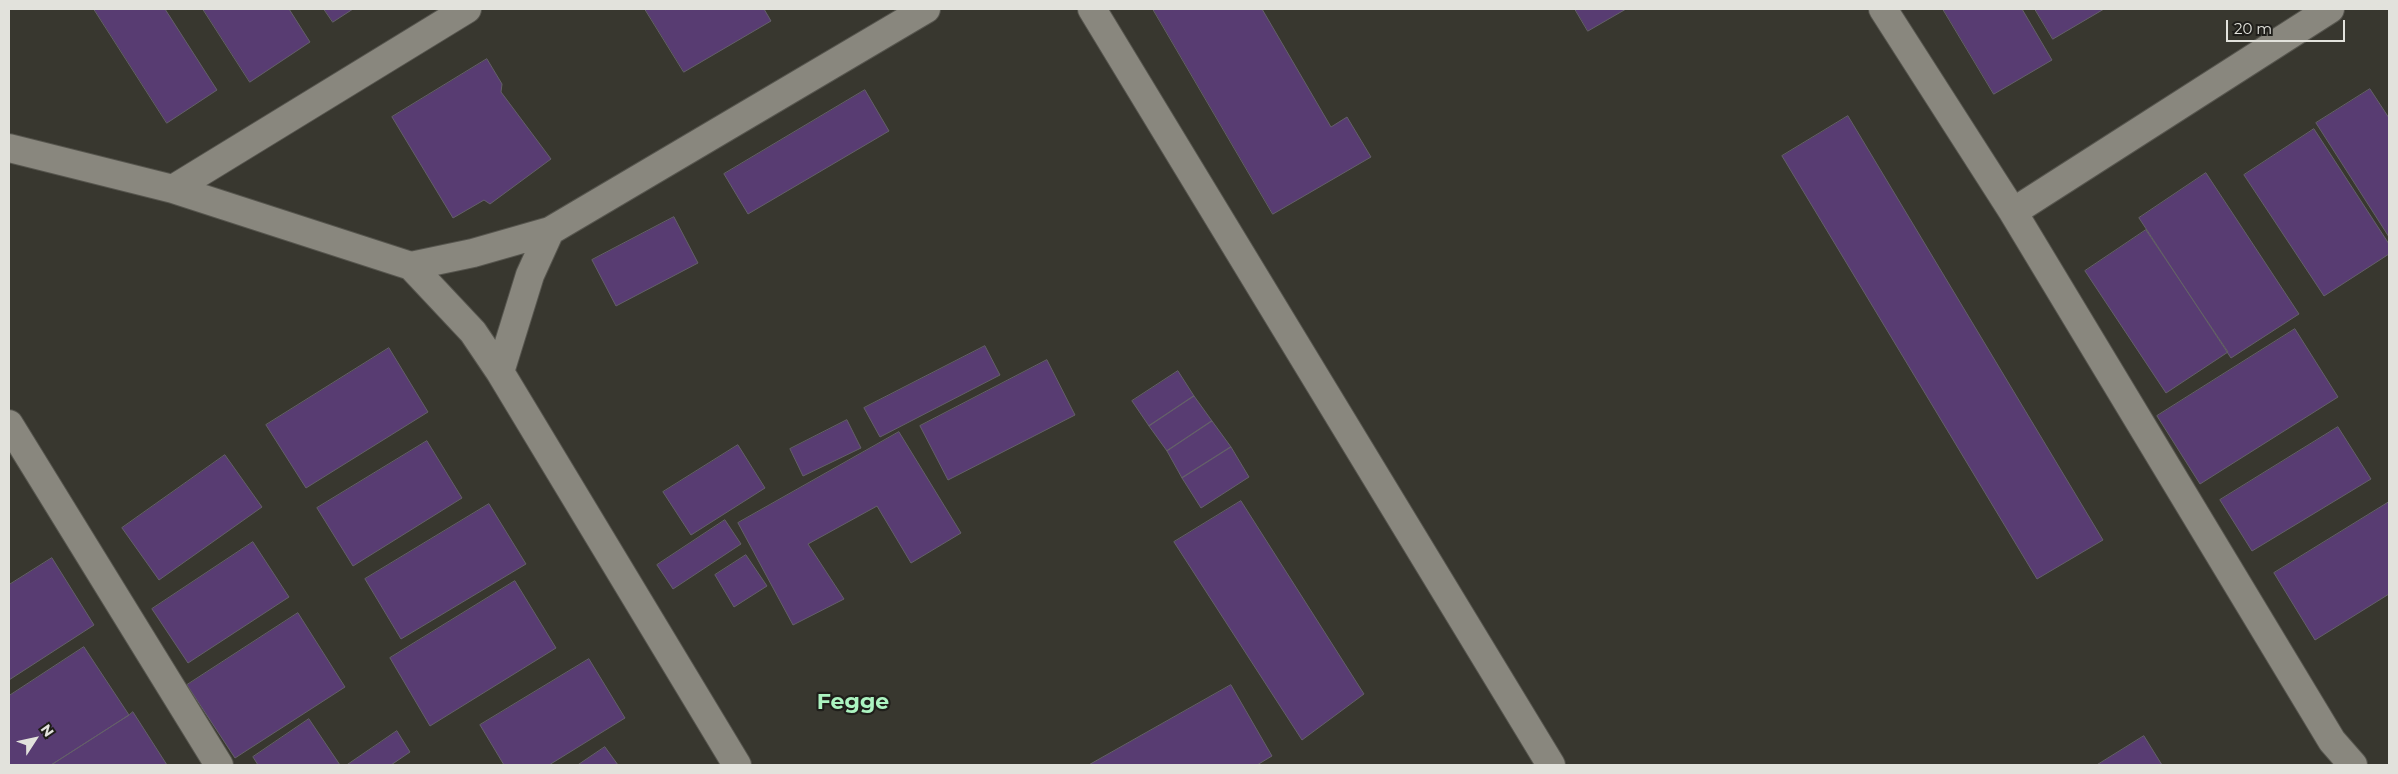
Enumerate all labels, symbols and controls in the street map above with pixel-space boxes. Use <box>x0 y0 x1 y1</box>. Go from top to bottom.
scale bar <box>2228 10 2347 42</box>
text: 20 m <box>2234 19 2272 38</box>
district label: Fegge <box>817 690 889 716</box>
north arrow <box>10 714 60 764</box>
text: N <box>37 721 58 740</box>

